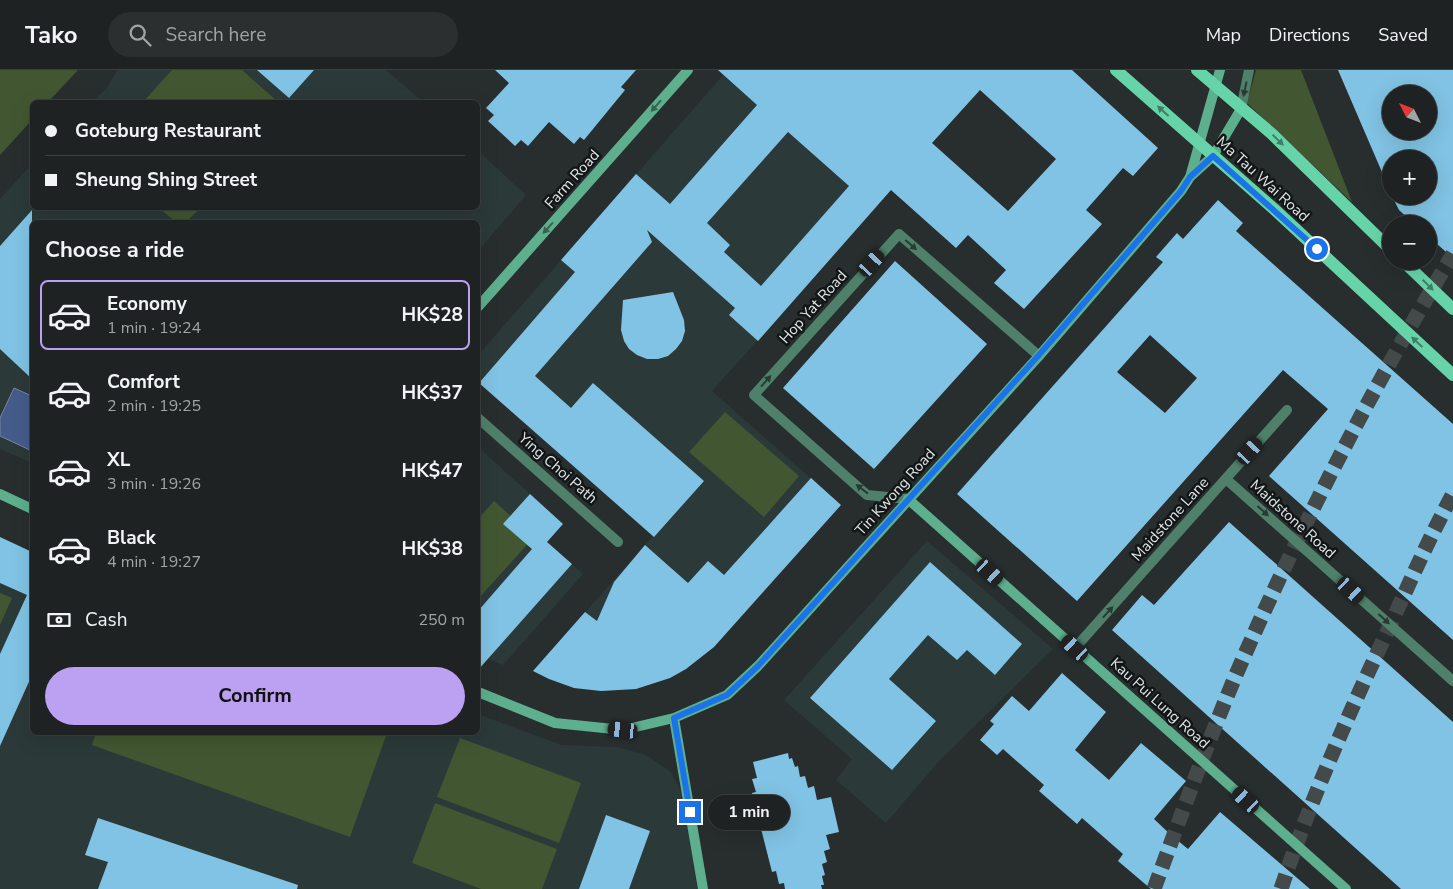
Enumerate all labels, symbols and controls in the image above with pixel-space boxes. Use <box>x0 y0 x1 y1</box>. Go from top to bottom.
search box <box>108 12 458 57</box>
text: Tako <box>25 19 78 51</box>
icon: search <box>126 21 154 49</box>
text: Search here <box>166 22 266 48</box>
text: Map <box>1206 23 1241 47</box>
text: Directions <box>1269 23 1350 47</box>
text: Saved <box>1378 23 1428 47</box>
one-way arrow <box>1241 82 1249 97</box>
north arrow <box>1382 85 1438 140</box>
map controls <box>1382 85 1437 270</box>
one-way arrow <box>650 100 662 112</box>
one-way arrow <box>1157 105 1169 117</box>
text: Goteburg Restaurant <box>75 118 261 144</box>
street label: Ma Tau Wai Road <box>1212 132 1314 226</box>
one-way arrow <box>1271 134 1283 146</box>
street label: Farm Road <box>540 145 604 213</box>
button: + <box>1382 150 1437 205</box>
text: Sheung Shing Street <box>75 167 257 193</box>
button: − <box>1382 215 1437 270</box>
one-way arrow <box>543 222 554 234</box>
text: Choose a ride <box>45 235 184 265</box>
route start <box>1306 238 1328 260</box>
one-way arrow <box>905 239 918 250</box>
car <box>856 247 887 279</box>
street label: Hop Yat Road <box>775 266 851 348</box>
one-way arrow <box>1422 279 1434 291</box>
text: Economy <box>107 291 187 317</box>
icon: car <box>47 293 92 338</box>
text: HK$28 <box>401 302 463 328</box>
text: 1 min · 19:24 <box>107 317 201 339</box>
one-way arrow <box>1412 336 1424 348</box>
text: Comfort <box>107 369 180 395</box>
icon: car <box>47 371 92 416</box>
one-way arrow <box>760 375 772 387</box>
text: HK$37 <box>401 380 463 406</box>
text: 2 min · 19:25 <box>107 395 201 417</box>
street label: Ying Choi Path <box>513 427 602 508</box>
car <box>1234 435 1265 467</box>
street label: Tin Kwong Road <box>851 444 939 540</box>
text: XL <box>107 447 130 473</box>
icon: car <box>47 449 92 494</box>
text: HK$47 <box>401 458 463 484</box>
text: 3 min · 19:26 <box>107 473 201 495</box>
street label: Maidstone Lane <box>1127 473 1213 565</box>
street label: Maidstone Road <box>1246 475 1340 563</box>
one-way arrow <box>856 484 869 495</box>
one-way arrow <box>1256 505 1268 517</box>
text: Black <box>107 525 156 551</box>
icon: car <box>47 527 92 572</box>
text: HK$38 <box>401 536 463 562</box>
text: 4 min · 19:27 <box>107 551 201 573</box>
car <box>973 556 1006 588</box>
car <box>1334 574 1367 606</box>
icon: cash <box>45 606 73 634</box>
one-way arrow <box>1102 606 1114 618</box>
text: Cash <box>85 607 127 633</box>
text: 250 m <box>418 609 465 631</box>
one-way arrow <box>1377 613 1389 625</box>
car <box>1058 632 1091 664</box>
street label: Kau Pui Lung Road <box>1106 653 1214 753</box>
button: Confirm <box>45 667 465 725</box>
car <box>607 721 638 739</box>
car <box>1229 784 1262 816</box>
callout: 1 min <box>708 794 790 830</box>
route end <box>679 801 701 823</box>
text: 1 min <box>728 801 770 823</box>

